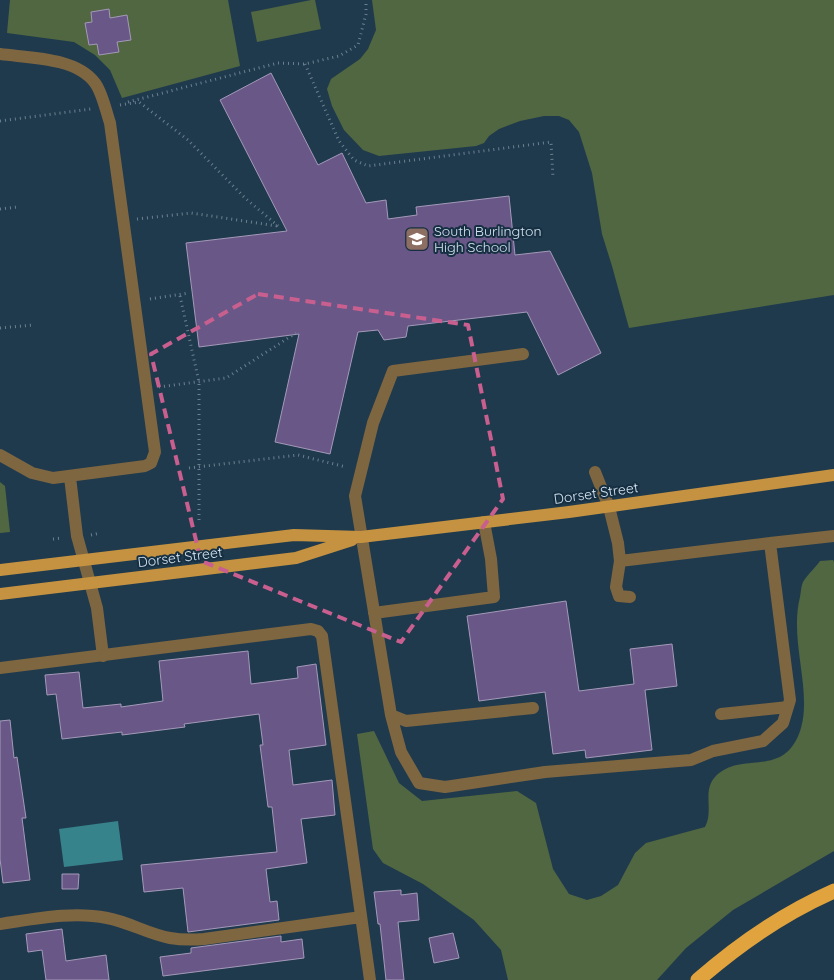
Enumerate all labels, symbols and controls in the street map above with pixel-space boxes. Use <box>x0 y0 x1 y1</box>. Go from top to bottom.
place label: South Burlington High School <box>434 222 542 256</box>
school or university icon: South Burlington High School <box>404 226 430 252</box>
street label: Dorset Street <box>552 478 640 508</box>
street label: Dorset Street <box>137 543 224 571</box>

